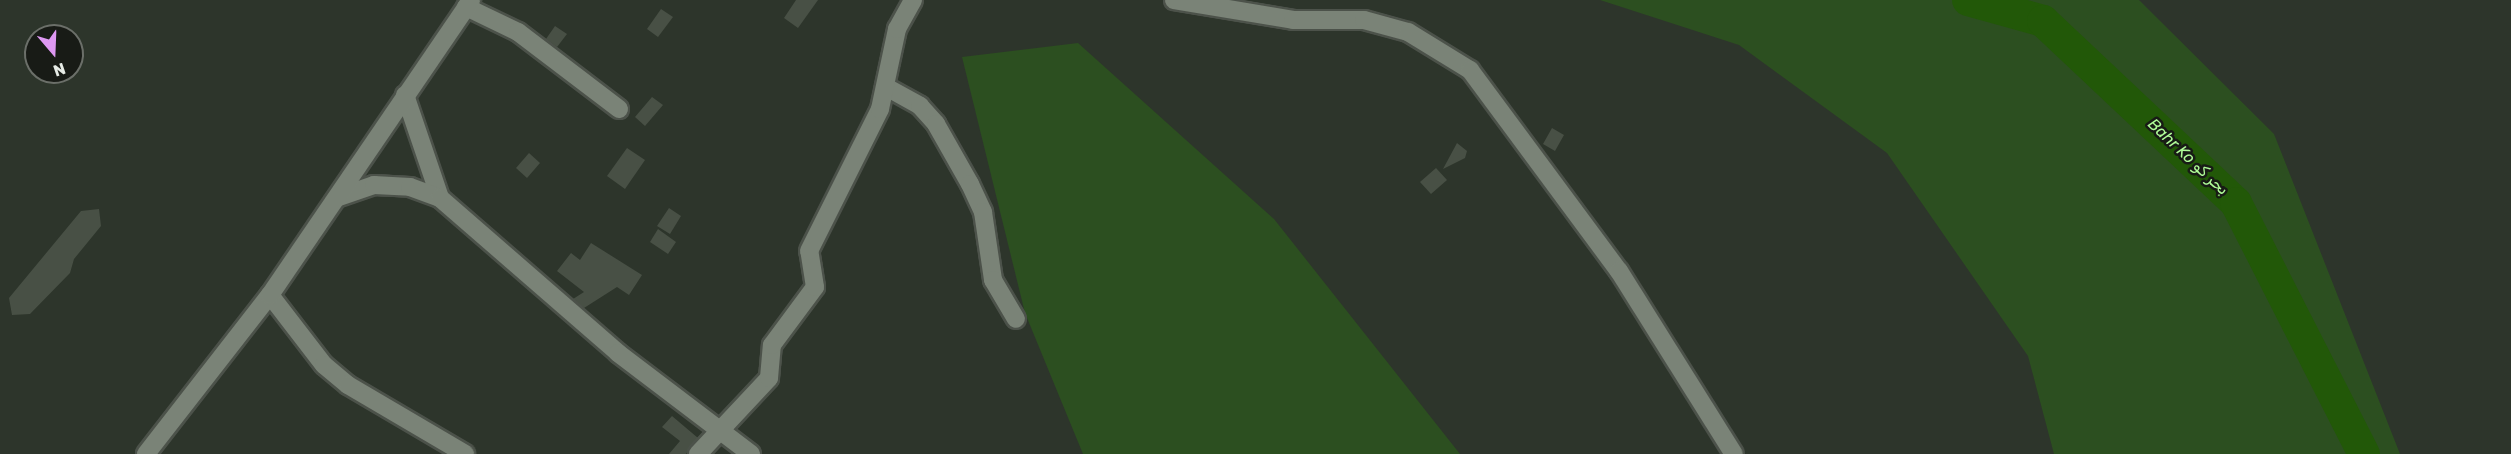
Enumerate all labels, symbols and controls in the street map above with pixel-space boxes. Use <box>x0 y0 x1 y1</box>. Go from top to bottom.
north arrow <box>24 24 84 84</box>
text: N <box>51 59 68 80</box>
water label: Bahr Ko بحر كو <box>2144 115 2232 199</box>

